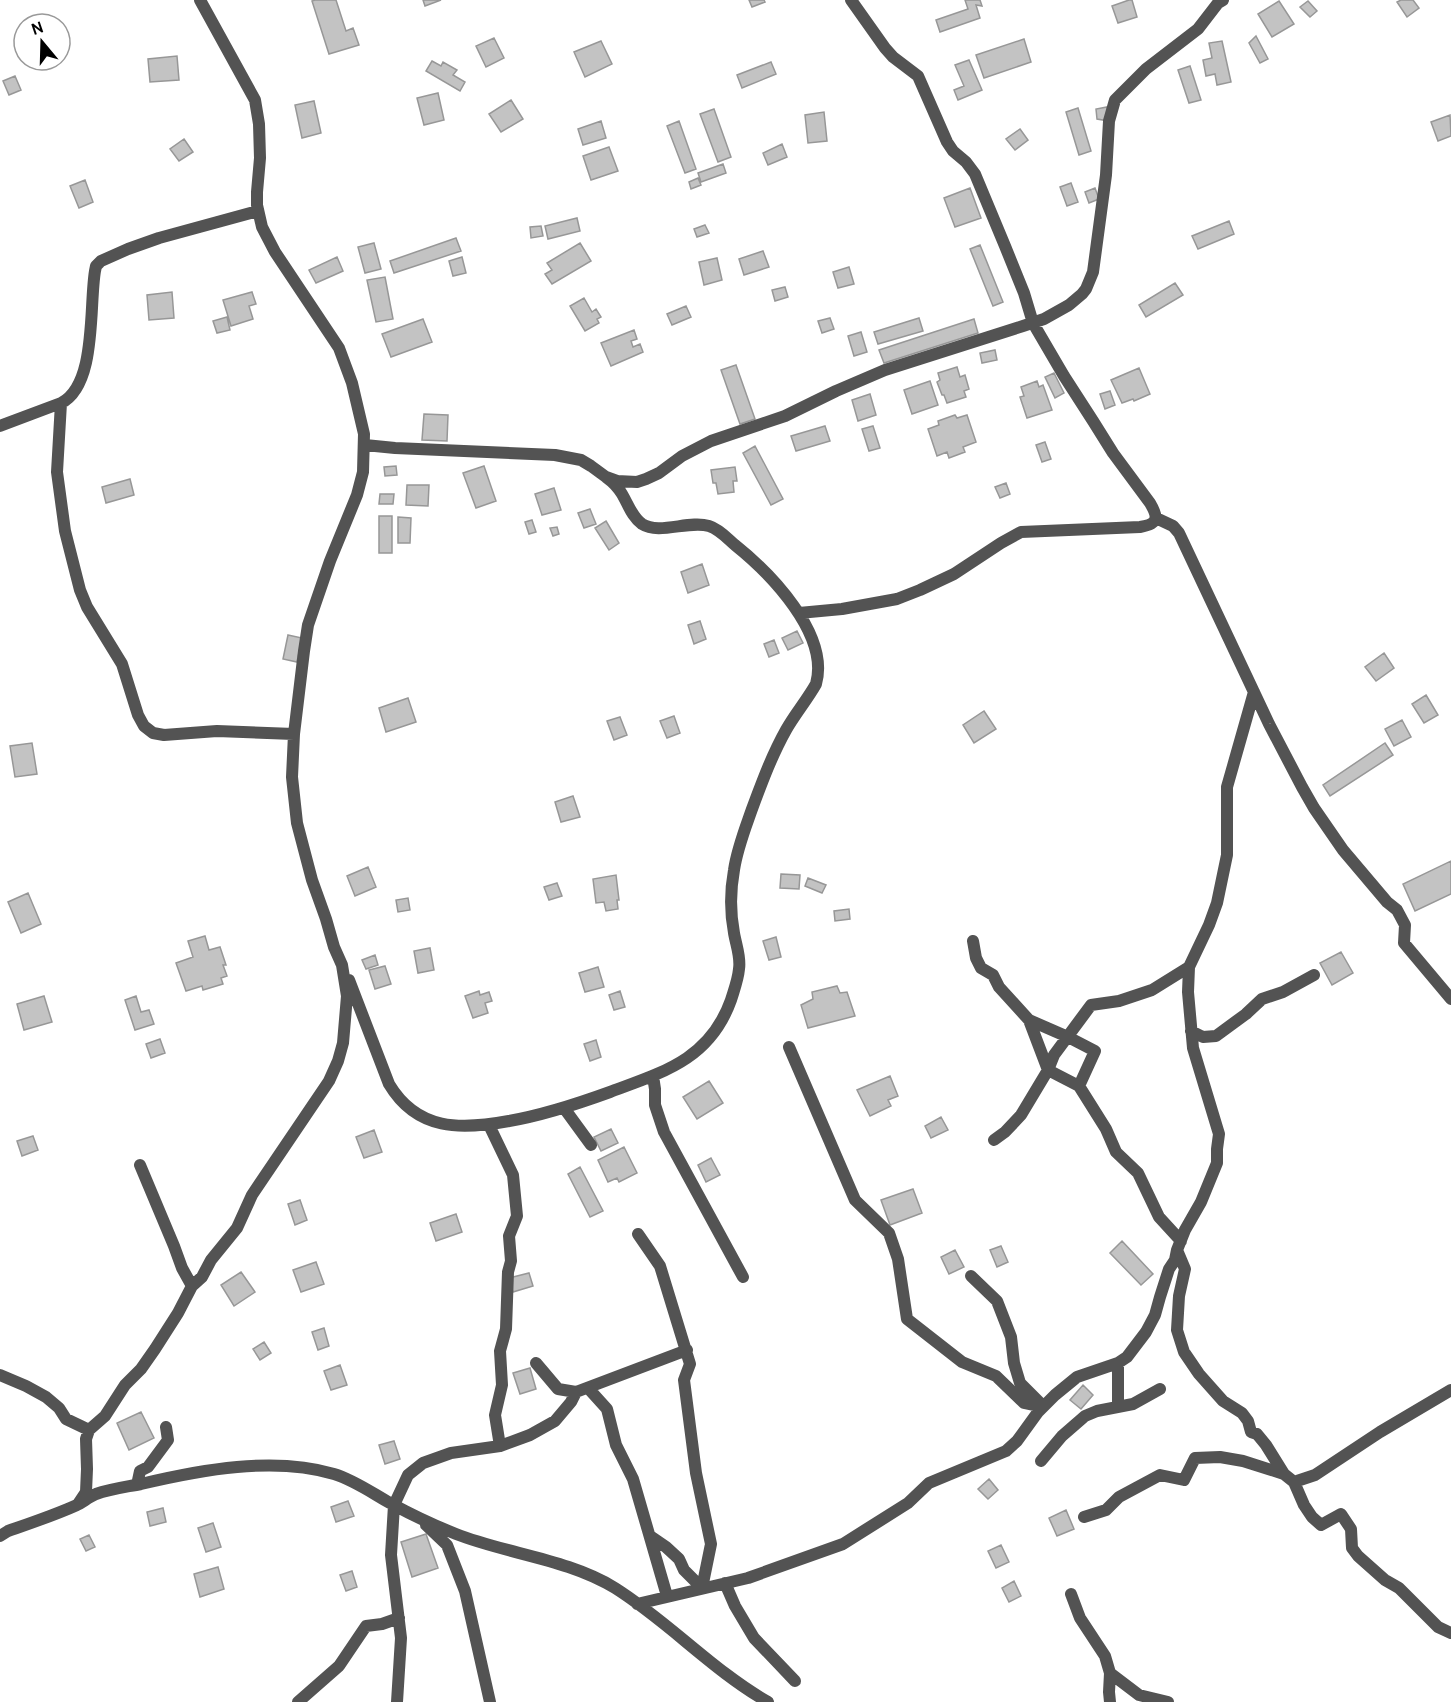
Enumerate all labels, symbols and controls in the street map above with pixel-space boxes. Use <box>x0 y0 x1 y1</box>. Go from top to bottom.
north arrow <box>12 12 72 72</box>
text: N <box>29 17 46 39</box>

